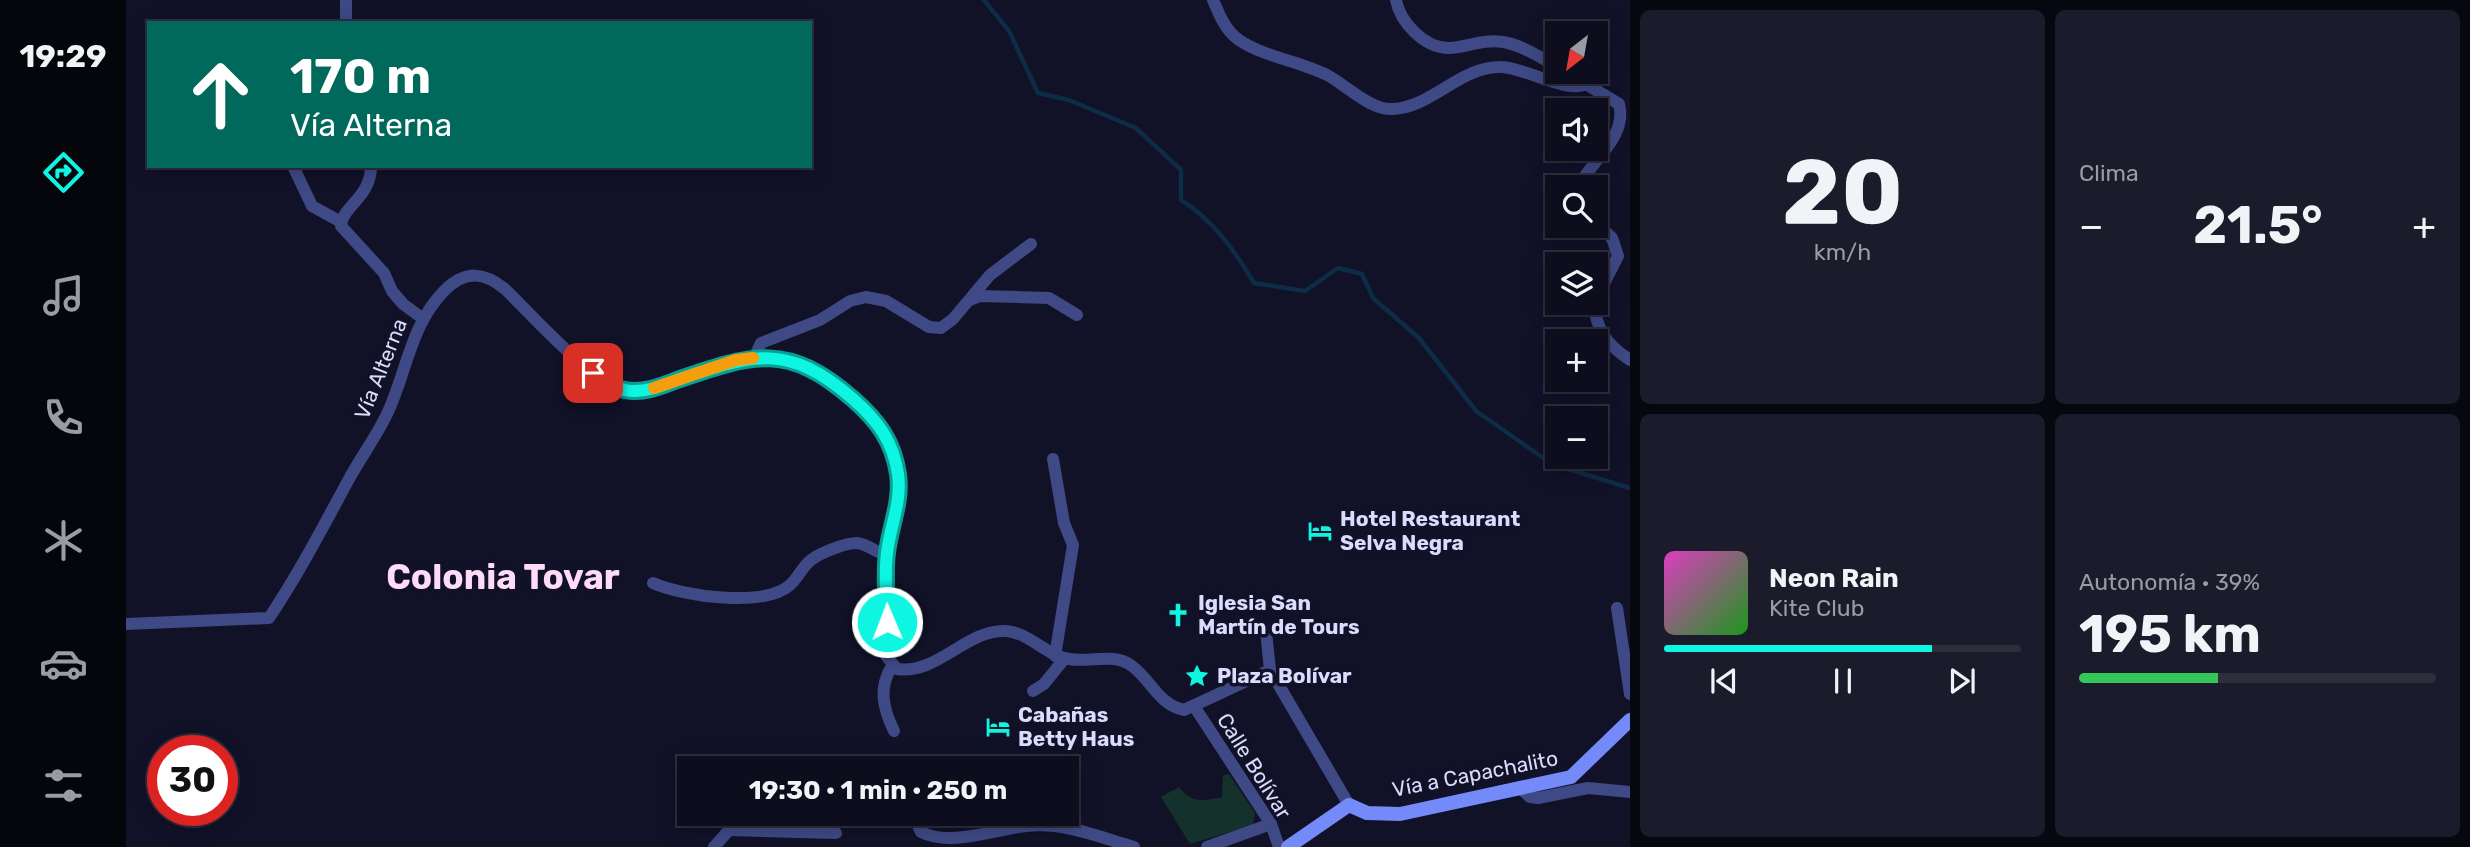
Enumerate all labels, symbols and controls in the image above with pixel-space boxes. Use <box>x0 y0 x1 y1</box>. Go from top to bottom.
north arrow <box>1545 21 1608 84</box>
map controls <box>1545 21 1608 469</box>
text: 19:29 <box>19 37 107 75</box>
text: 170 m <box>290 47 431 105</box>
icon: ahead <box>175 49 266 140</box>
button: sound <box>1545 98 1608 161</box>
text: Vía Alterna <box>290 106 452 144</box>
text: 20 <box>1782 138 1903 246</box>
icon: directions <box>39 148 88 197</box>
text: Clima <box>2079 159 2139 187</box>
button: search <box>1545 175 1608 238</box>
text: 21.5° <box>2193 194 2323 256</box>
text: − <box>2079 203 2104 249</box>
text: + <box>2412 203 2436 249</box>
text: km/h <box>1814 238 1871 266</box>
button: layers <box>1545 252 1608 315</box>
icon: music <box>39 271 88 320</box>
street label: Vía Alterna <box>349 315 412 423</box>
button: + <box>1545 329 1608 392</box>
pin <box>563 343 623 403</box>
icon: arrive <box>574 354 612 392</box>
icon: phone <box>39 393 88 442</box>
button: − <box>1545 406 1608 469</box>
place label: Hotel Restaurant Selva Negra <box>1340 506 1520 555</box>
icon: climate <box>39 516 88 565</box>
hotel icon: Hotel Restaurant Selva Negra <box>1306 517 1334 545</box>
district label: Colonia Tovar <box>386 556 620 598</box>
text: Neon Rain <box>1769 563 1899 594</box>
text: Autonomía · 39% <box>2079 568 2260 596</box>
position arrow <box>850 585 924 659</box>
place label: Iglesia San Martín de Tours <box>1198 590 1360 639</box>
text: Kite Club <box>1769 594 1864 622</box>
church icon: Iglesia San Martín de Tours <box>1164 601 1192 629</box>
text: 195 km <box>2079 603 2261 665</box>
icon: car <box>39 639 88 688</box>
place icon: Plaza Bolívar <box>1183 662 1211 690</box>
icon: previous <box>1705 662 1743 700</box>
icon: pause <box>1824 662 1862 700</box>
icon: next <box>1943 662 1981 700</box>
place label: Plaza Bolívar <box>1217 663 1352 688</box>
place label: Cabañas Betty Haus <box>1018 702 1134 751</box>
street label: Calle Bolívar <box>1212 708 1297 823</box>
hotel icon: Cabañas Betty Haus <box>984 713 1012 741</box>
speed limit sign: 30 <box>147 735 238 826</box>
street label: Vía a Capachalito <box>1390 745 1560 802</box>
icon: filters <box>39 761 88 810</box>
text: 19:30 · 1 min · 250 m <box>749 775 1007 806</box>

